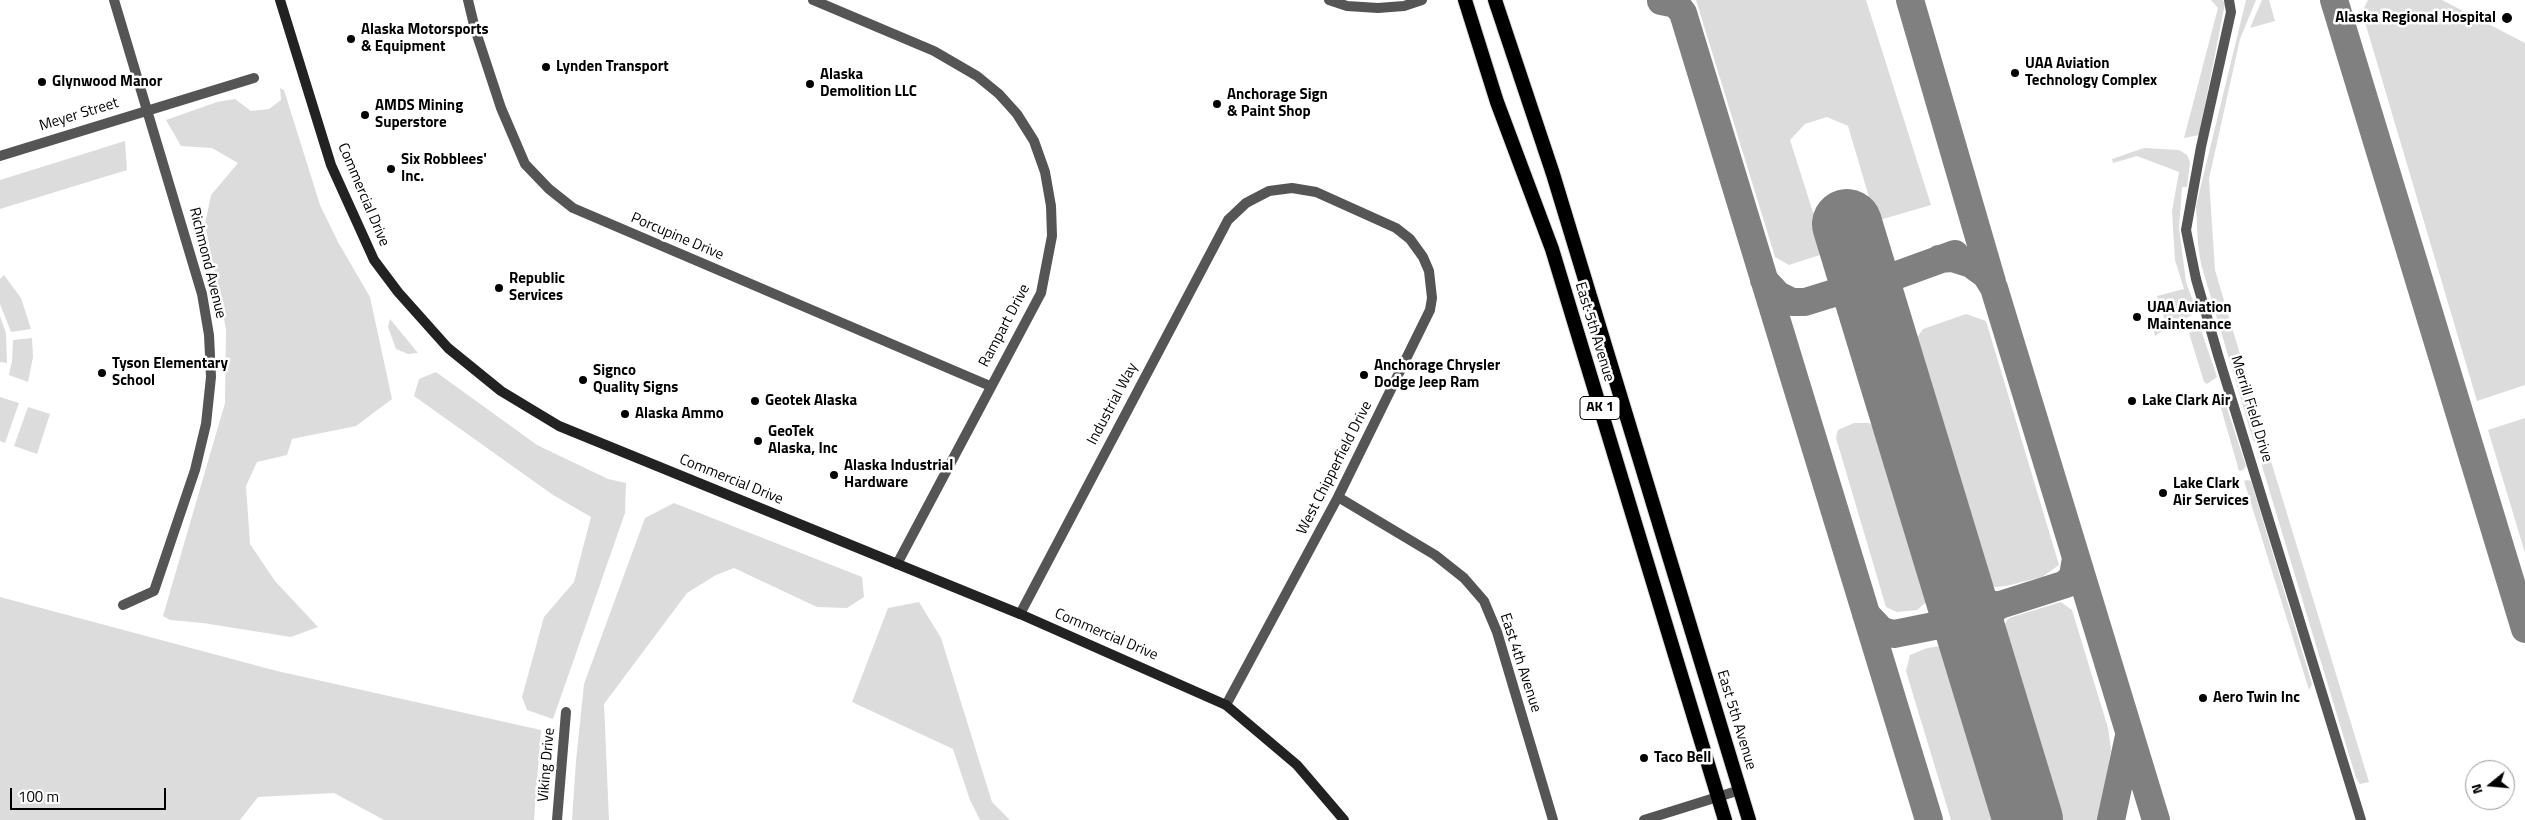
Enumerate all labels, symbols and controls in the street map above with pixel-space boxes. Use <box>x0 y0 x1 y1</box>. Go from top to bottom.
place label: Alaska Regional Hospital <box>2335 9 2496 27</box>
marker: Alaska Regional Hospital <box>2500 11 2514 25</box>
place label: Alaska Motorsports & Equipment <box>361 21 489 56</box>
marker: Alaska Motorsports & Equipment <box>345 33 357 45</box>
place label: UAA Aviation Technology Complex <box>2025 55 2157 90</box>
place label: Lynden Transport <box>556 58 669 76</box>
marker: Lynden Transport <box>540 61 552 73</box>
place label: Alaska Demolition LLC <box>820 66 917 101</box>
marker: UAA Aviation Technology Complex <box>2009 67 2021 79</box>
place label: Glynwood Manor <box>52 73 162 91</box>
marker: Glynwood Manor <box>36 76 48 88</box>
marker: Alaska Demolition LLC <box>804 78 816 90</box>
place label: Anchorage Sign & Paint Shop <box>1227 86 1328 121</box>
street label: Meyer Street <box>37 94 121 136</box>
place label: AMDS Mining Superstore <box>375 97 463 132</box>
marker: Anchorage Sign & Paint Shop <box>1211 98 1223 110</box>
marker: AMDS Mining Superstore <box>359 109 371 121</box>
street label: Commercial Drive <box>333 141 393 249</box>
place label: Six Robblees' Inc. <box>401 151 487 186</box>
marker: Six Robblees' Inc. <box>385 163 397 175</box>
street label: Richmond Avenue <box>185 206 229 320</box>
street label: Porcupine Drive <box>628 209 726 265</box>
place label: Republic Services <box>509 270 565 305</box>
street label: East 5th Avenue <box>1570 280 1618 384</box>
street label: Rampart Drive <box>976 281 1034 371</box>
marker: Republic Services <box>493 282 505 294</box>
place label: UAA Aviation Maintenance <box>2147 299 2232 334</box>
marker: UAA Aviation Maintenance <box>2131 311 2143 323</box>
street label: Merrill Field Drive <box>2226 354 2276 464</box>
place label: Tyson Elementary School <box>112 355 228 390</box>
place label: Anchorage Chrysler Dodge Jeep Ram <box>1374 357 1500 392</box>
street label: Industrial Way <box>1084 360 1142 448</box>
place label: Signco Quality Signs <box>593 362 678 397</box>
marker: Tyson Elementary School <box>96 367 108 379</box>
marker: Anchorage Chrysler Dodge Jeep Ram <box>1358 369 1370 381</box>
marker: Signco Quality Signs <box>577 374 589 386</box>
place label: Geotek Alaska <box>765 392 857 410</box>
place label: Lake Clark Air <box>2142 392 2230 410</box>
marker: Geotek Alaska <box>749 395 761 407</box>
marker: Lake Clark Air <box>2126 395 2138 407</box>
road number: AK 1 <box>1580 396 1620 419</box>
street label: West Chipperfield Drive <box>1293 398 1377 538</box>
place label: Alaska Ammo <box>635 405 724 423</box>
marker: Alaska Ammo <box>619 408 631 420</box>
place label: GeoTek Alaska, Inc <box>768 423 838 458</box>
marker: GeoTek Alaska, Inc <box>752 435 764 447</box>
street label: Commercial Drive <box>676 451 786 509</box>
place label: Alaska Industrial Hardware <box>844 457 953 492</box>
marker: Alaska Industrial Hardware <box>828 469 840 481</box>
place label: Lake Clark Air Services <box>2173 475 2249 510</box>
marker: Lake Clark Air Services <box>2157 487 2169 499</box>
street label: Commercial Drive <box>1052 605 1160 665</box>
street label: East 4th Avenue <box>1495 611 1545 715</box>
street label: East 5th Avenue <box>1712 668 1760 772</box>
place label: Aero Twin Inc <box>2213 689 2300 707</box>
marker: Aero Twin Inc <box>2197 692 2209 704</box>
street label: Viking Drive <box>535 727 559 803</box>
place label: Taco Bell <box>1654 749 1711 767</box>
marker: Taco Bell <box>1638 752 1650 764</box>
north arrow <box>2465 760 2515 810</box>
scale bar <box>12 778 169 810</box>
text: N <box>2465 782 2488 797</box>
text: 100 m <box>18 785 59 808</box>

